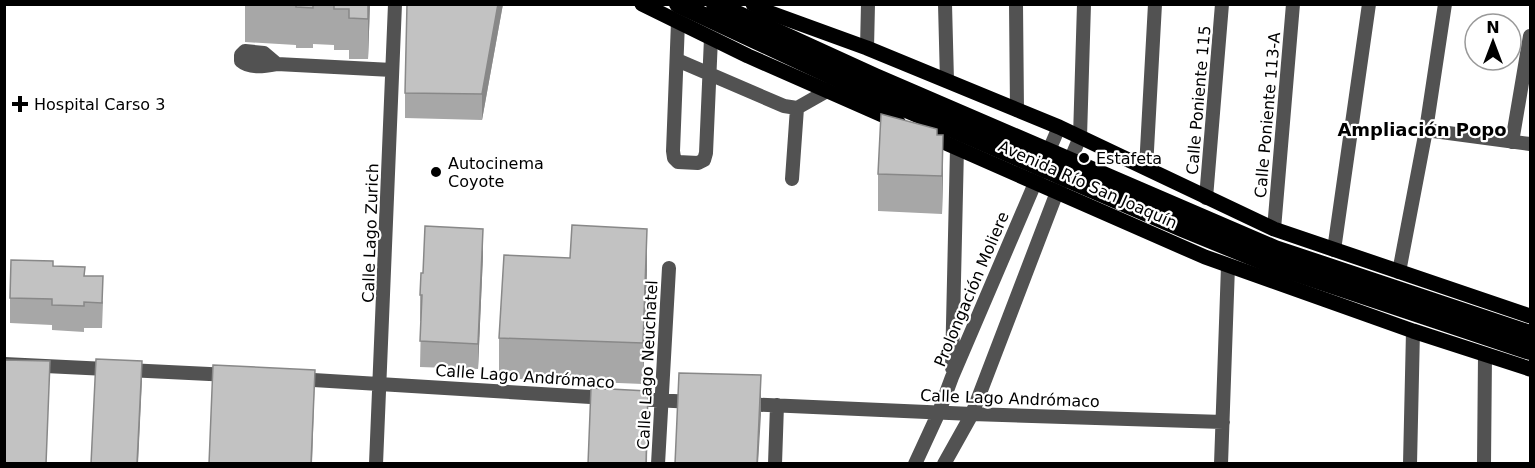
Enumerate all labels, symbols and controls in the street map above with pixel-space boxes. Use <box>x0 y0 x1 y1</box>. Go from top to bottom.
north arrow <box>1463 12 1523 72</box>
text: N <box>1486 18 1500 37</box>
street label: Calle Poniente 115 <box>1182 25 1214 176</box>
street label: Calle Poniente 113-A <box>1251 31 1284 199</box>
marker: Hospital Carso 3 <box>11 95 29 113</box>
place label: Hospital Carso 3 <box>34 95 165 114</box>
district label: Ampliación Popo <box>1337 119 1507 140</box>
street label: Avenida Río San Joaquín <box>995 136 1180 233</box>
place label: Estafeta <box>1096 149 1162 168</box>
marker: Estafeta <box>1077 151 1091 165</box>
place label: Autocinema Coyote <box>448 154 544 191</box>
street label: Calle Lago Zurich <box>359 163 382 303</box>
marker: Autocinema Coyote <box>429 165 443 179</box>
street label: Prolongación Moliere <box>930 209 1013 369</box>
street label: Calle Lago Neuchatel <box>634 280 661 450</box>
street label: Calle Lago Andrómaco <box>435 361 615 392</box>
street label: Calle Lago Andrómaco <box>920 386 1100 411</box>

